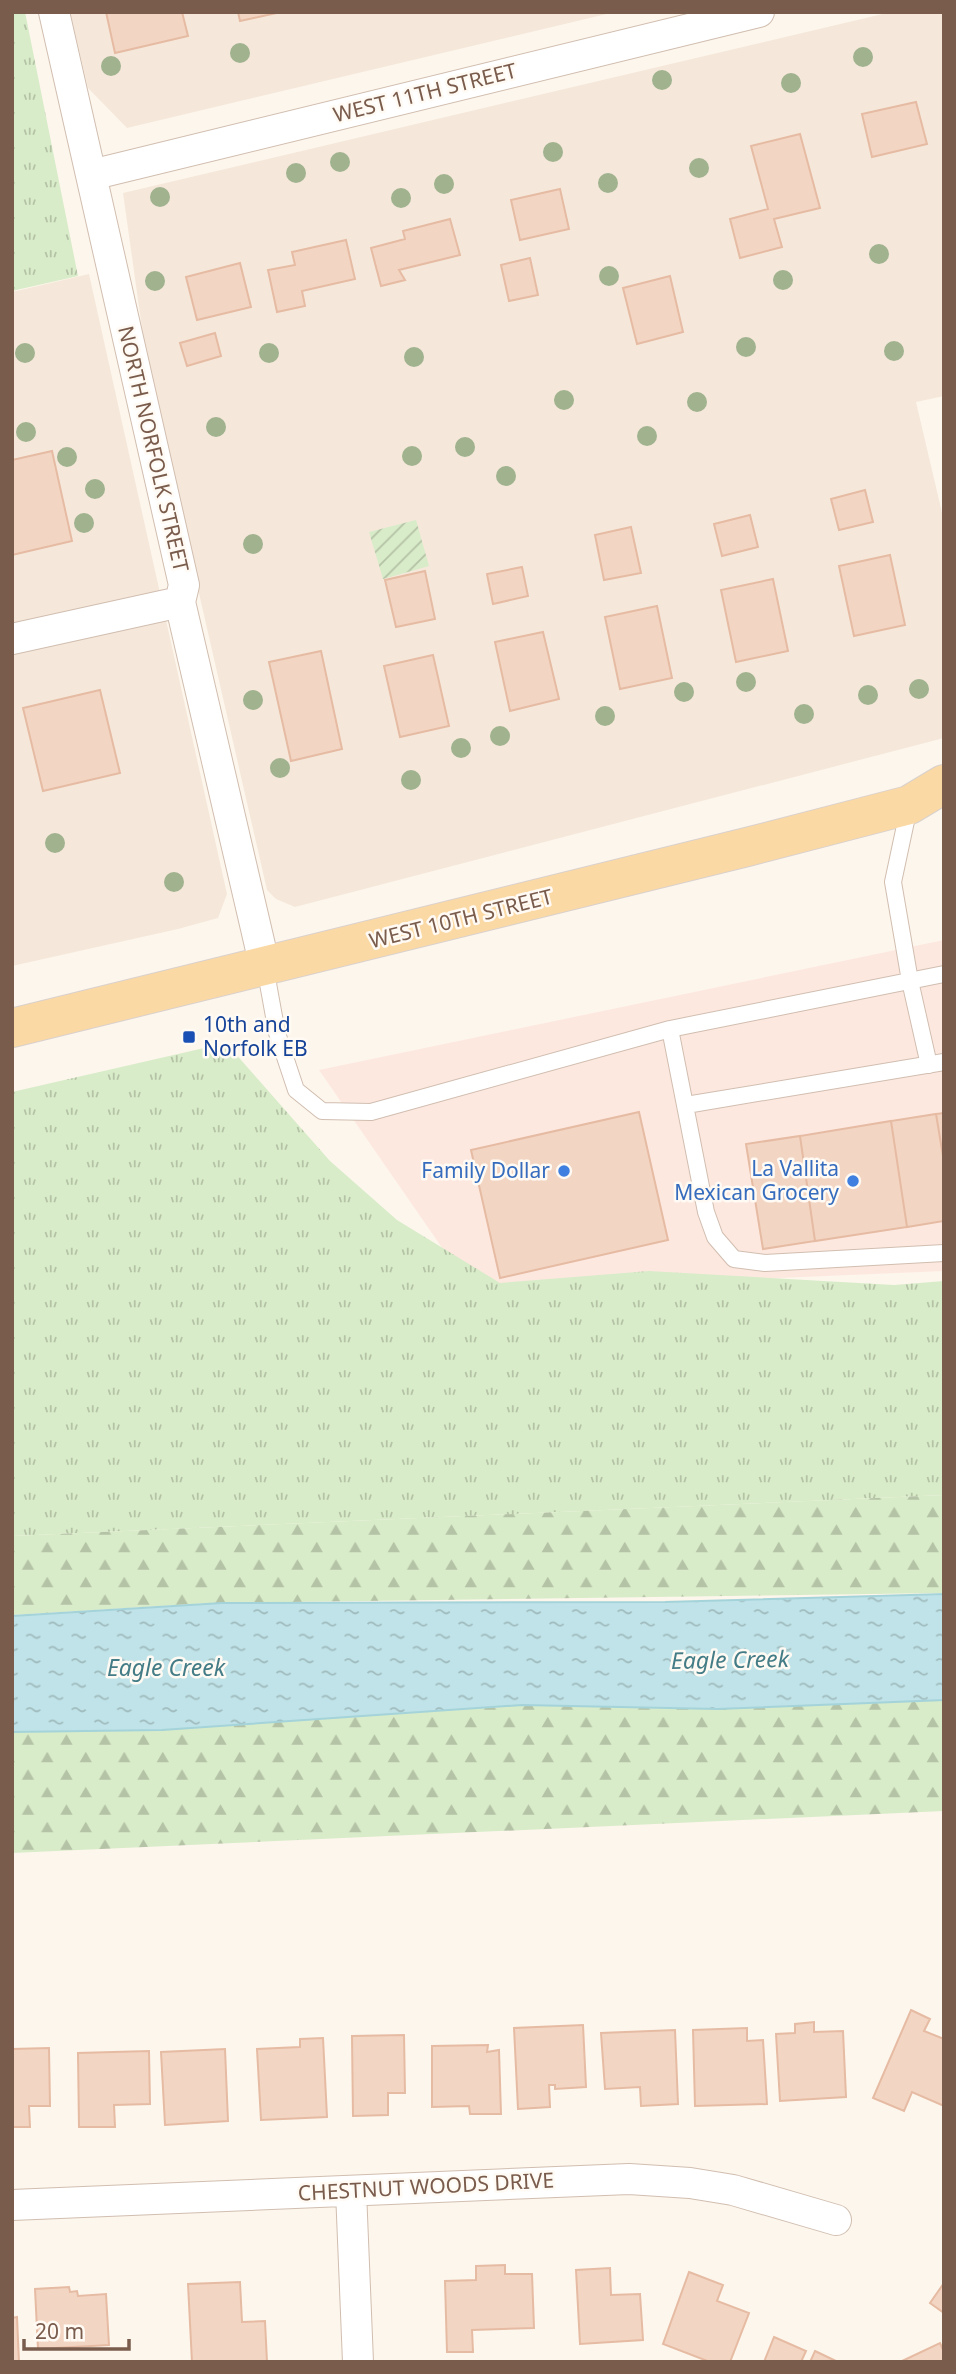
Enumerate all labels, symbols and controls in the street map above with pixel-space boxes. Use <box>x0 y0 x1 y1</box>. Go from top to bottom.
street label: WEST 11TH STREET <box>330 56 520 128</box>
street label: NORTH NORFOLK STREET <box>112 323 196 575</box>
street label: WEST 10TH STREET <box>366 882 556 954</box>
place label: 10th and Norfolk EB <box>203 1010 308 1062</box>
marker: 10th and Norfolk EB <box>181 1029 197 1045</box>
place label: La Vallita Mexican Grocery <box>674 1154 839 1206</box>
place label: Family Dollar <box>421 1156 550 1184</box>
marker: Family Dollar <box>556 1163 572 1179</box>
marker: La Vallita Mexican Grocery <box>845 1173 861 1189</box>
water label: Eagle Creek <box>671 1642 791 1676</box>
water label: Eagle Creek <box>107 1651 227 1683</box>
street label: CHESTNUT WOODS DRIVE <box>297 2165 555 2207</box>
scale bar <box>24 2308 130 2352</box>
text: 20 m <box>35 2317 84 2345</box>

